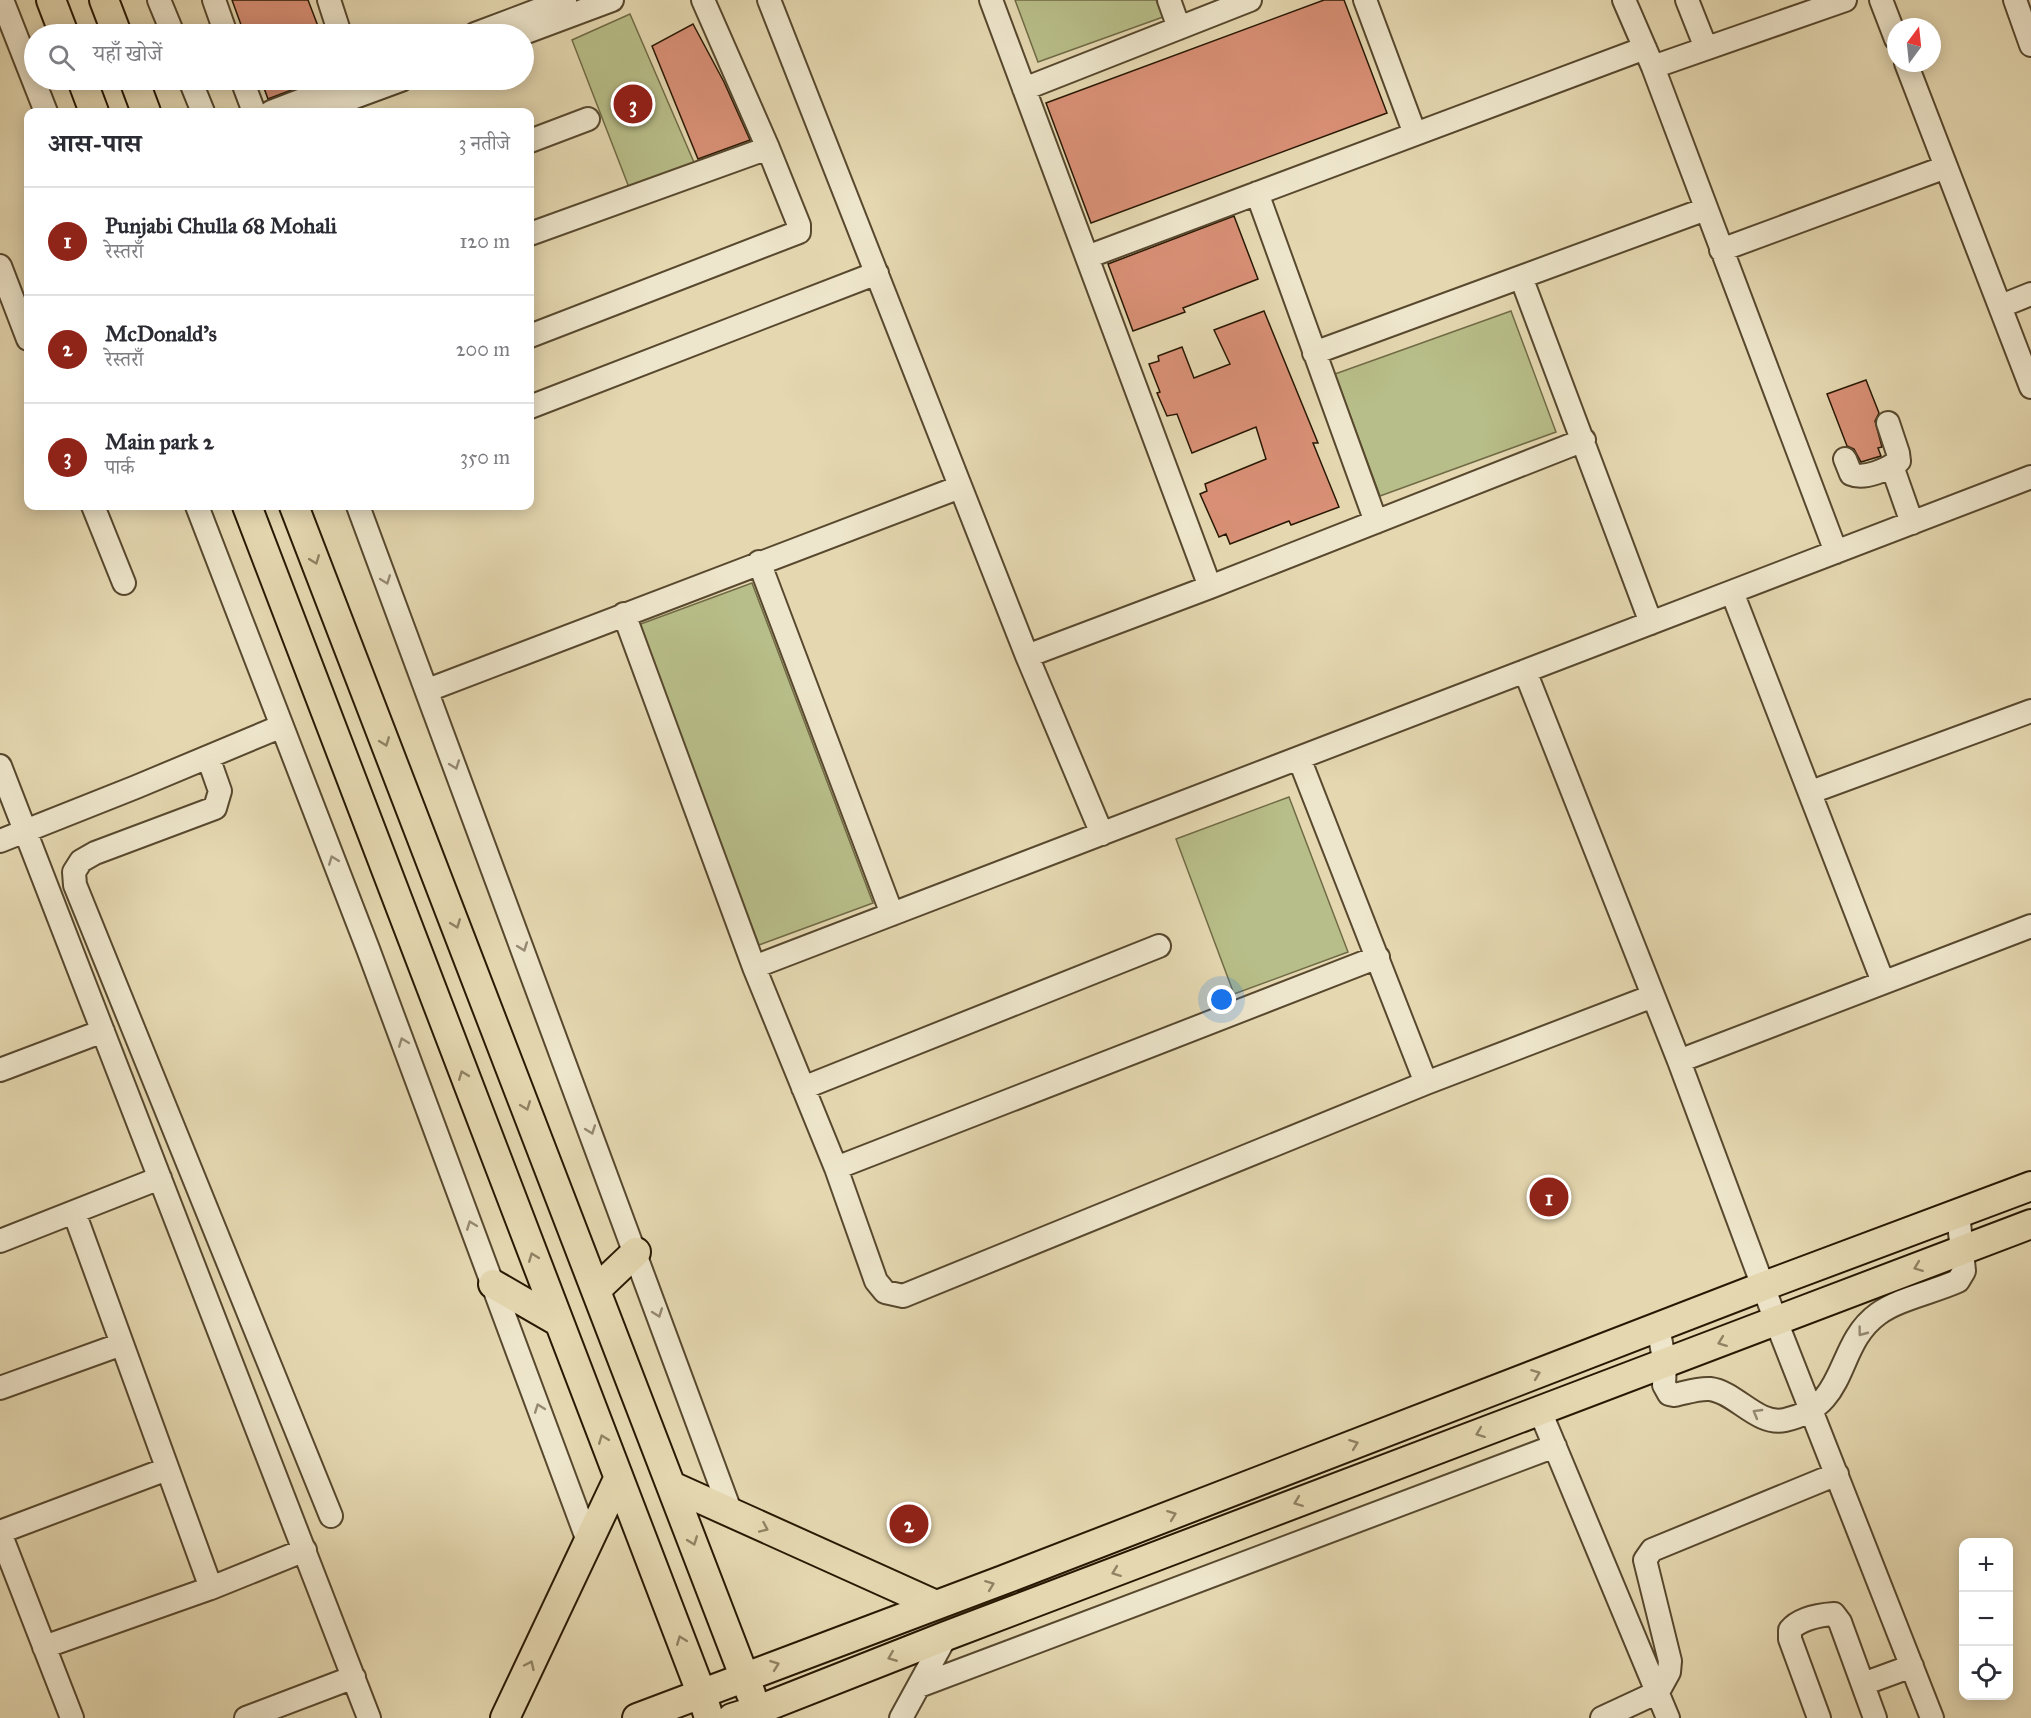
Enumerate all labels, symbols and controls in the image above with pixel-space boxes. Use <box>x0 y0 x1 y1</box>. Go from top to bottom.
north arrow <box>1887 18 1941 72</box>
search box <box>24 24 534 90</box>
text: यहाँ खोजें <box>93 40 162 67</box>
icon: search <box>45 41 78 74</box>
pin: 3 <box>614 82 652 126</box>
text: आस-पास <box>48 127 141 159</box>
text: 3 नतीजे <box>458 131 510 155</box>
text: Punjabi Chulla 68 Mohali <box>105 212 337 239</box>
text: 1 <box>64 229 71 253</box>
text: 120 m <box>459 229 510 253</box>
text: रेस्तराँ <box>105 239 143 263</box>
text: McDonald's <box>105 320 217 347</box>
text: 2 <box>63 337 72 361</box>
text: 200 m <box>456 337 510 361</box>
text: रेस्तराँ <box>105 347 143 371</box>
text: Main park 2 <box>105 428 214 455</box>
text: 3 <box>64 445 72 469</box>
text: 350 m <box>460 445 510 469</box>
text: पार्क <box>105 455 134 479</box>
one-way arrow <box>308 554 320 565</box>
one-way arrow <box>379 574 391 585</box>
one-way arrow <box>378 736 391 747</box>
one-way arrow <box>448 759 461 769</box>
one-way arrow <box>328 855 341 866</box>
one-way arrow <box>448 918 461 929</box>
one-way arrow <box>516 941 529 952</box>
your location <box>1207 985 1236 1014</box>
one-way arrow <box>397 1037 410 1048</box>
one-way arrow <box>458 1070 471 1080</box>
one-way arrow <box>519 1100 531 1111</box>
one-way arrow <box>584 1124 596 1135</box>
pin: 1 <box>1530 1174 1568 1220</box>
one-way arrow <box>466 1220 478 1231</box>
one-way arrow <box>528 1252 540 1263</box>
one-way arrow <box>1913 1260 1923 1273</box>
one-way arrow <box>651 1307 664 1318</box>
one-way arrow <box>1859 1325 1870 1336</box>
one-way arrow <box>1717 1335 1728 1347</box>
one-way arrow <box>1530 1369 1541 1381</box>
one-way arrow <box>533 1403 546 1413</box>
one-way arrow <box>1753 1409 1763 1420</box>
one-way arrow <box>1476 1426 1486 1439</box>
one-way arrow <box>598 1434 610 1445</box>
one-way arrow <box>1349 1439 1359 1452</box>
one-way arrow <box>1293 1495 1304 1508</box>
pin: 2 <box>890 1502 928 1546</box>
one-way arrow <box>1167 1509 1177 1522</box>
one-way arrow <box>757 1520 768 1532</box>
one-way arrow <box>685 1535 698 1546</box>
map controls <box>1959 1538 2013 1700</box>
button: + <box>1959 1538 2013 1592</box>
one-way arrow <box>1111 1564 1122 1577</box>
one-way arrow <box>984 1580 995 1592</box>
button: − <box>1959 1592 2013 1646</box>
one-way arrow <box>675 1636 688 1646</box>
button: locate <box>1959 1646 2013 1700</box>
one-way arrow <box>887 1650 898 1662</box>
one-way arrow <box>769 1659 780 1672</box>
one-way arrow <box>523 1660 535 1671</box>

